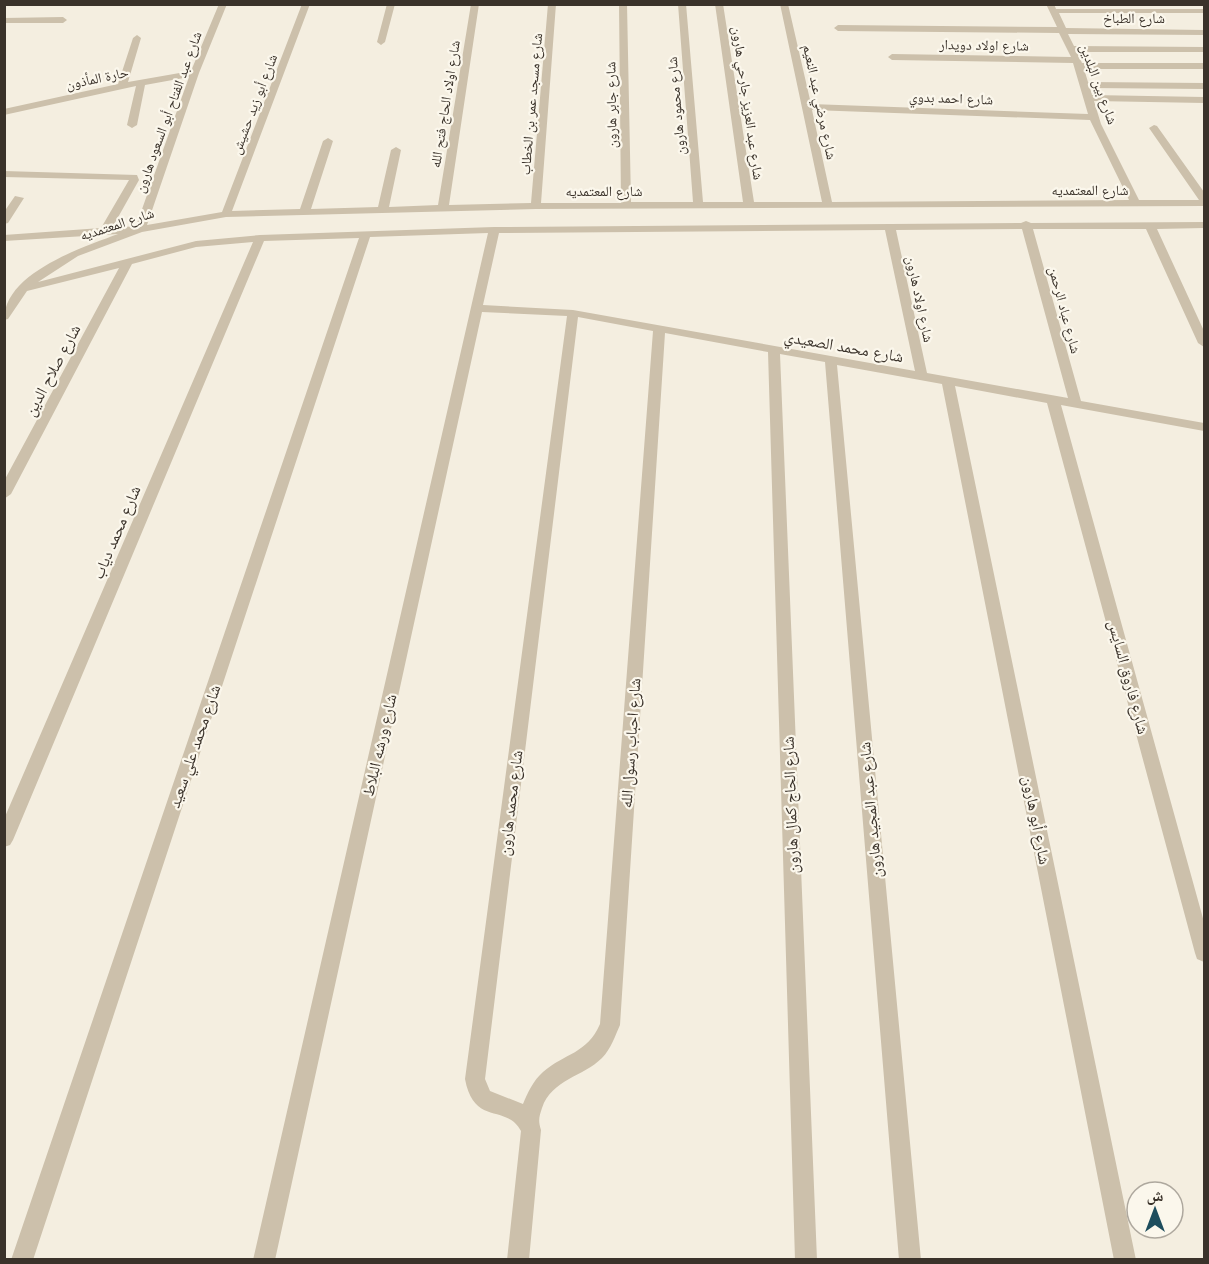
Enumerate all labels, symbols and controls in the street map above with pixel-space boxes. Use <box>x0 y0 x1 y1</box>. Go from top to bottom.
street label: شارع الطباخ <box>1103 9 1165 28</box>
street label: شارع عبد العزيز جارحي هارون <box>726 25 768 181</box>
street label: شارع عبد الفتاح أبو السعود هارون <box>130 29 207 196</box>
street label: شارع مسجد عمر بن الخطاب <box>516 32 547 176</box>
street label: شارع اولاد دويدار <box>938 35 1029 56</box>
street label: شارع اولاد الحاج فتح الله <box>426 39 465 169</box>
street label: شارع بين البلدين <box>1075 41 1122 127</box>
street label: شارع مرضي عبد النعيم <box>797 43 841 162</box>
street label: شارع أبو زيد حشيش <box>227 51 282 157</box>
street label: شارع محمود هارون <box>663 56 690 156</box>
street label: شارع جابر هارون <box>601 61 622 149</box>
street label: حارة المأذون <box>64 63 130 93</box>
street label: شارع احمد بدوي <box>908 88 994 111</box>
street label: شارع المعتمديه <box>1052 181 1128 200</box>
street label: شارع المعتمديه <box>566 182 642 201</box>
street label: شارع المعتمديه <box>78 204 157 245</box>
street label: شارع اولاد هارون <box>901 254 938 344</box>
street label: شارع عباد الرحمن <box>1044 264 1085 356</box>
street label: شارع صلاح الدين <box>19 321 85 420</box>
street label: شارع محمد الصعيدي <box>782 326 905 369</box>
street label: شارع محمد دياب <box>87 482 146 582</box>
street label: شارع فاروق السايس <box>1103 618 1154 737</box>
street label: شارع احباب رسول الله <box>615 677 646 809</box>
street label: شارع محمد علي سعيد <box>164 682 227 811</box>
street label: شارع ورشه البلاط <box>358 692 401 798</box>
street label: شارع الحاج كمال هارون <box>778 736 803 874</box>
street label: شارع عبد المجيد هارون <box>854 741 887 879</box>
street label: شارع محمد هارون <box>494 749 527 857</box>
street label: شارع أبو هارون <box>1018 774 1055 866</box>
north arrow <box>1125 1180 1185 1240</box>
text: ش <box>1147 1185 1164 1205</box>

